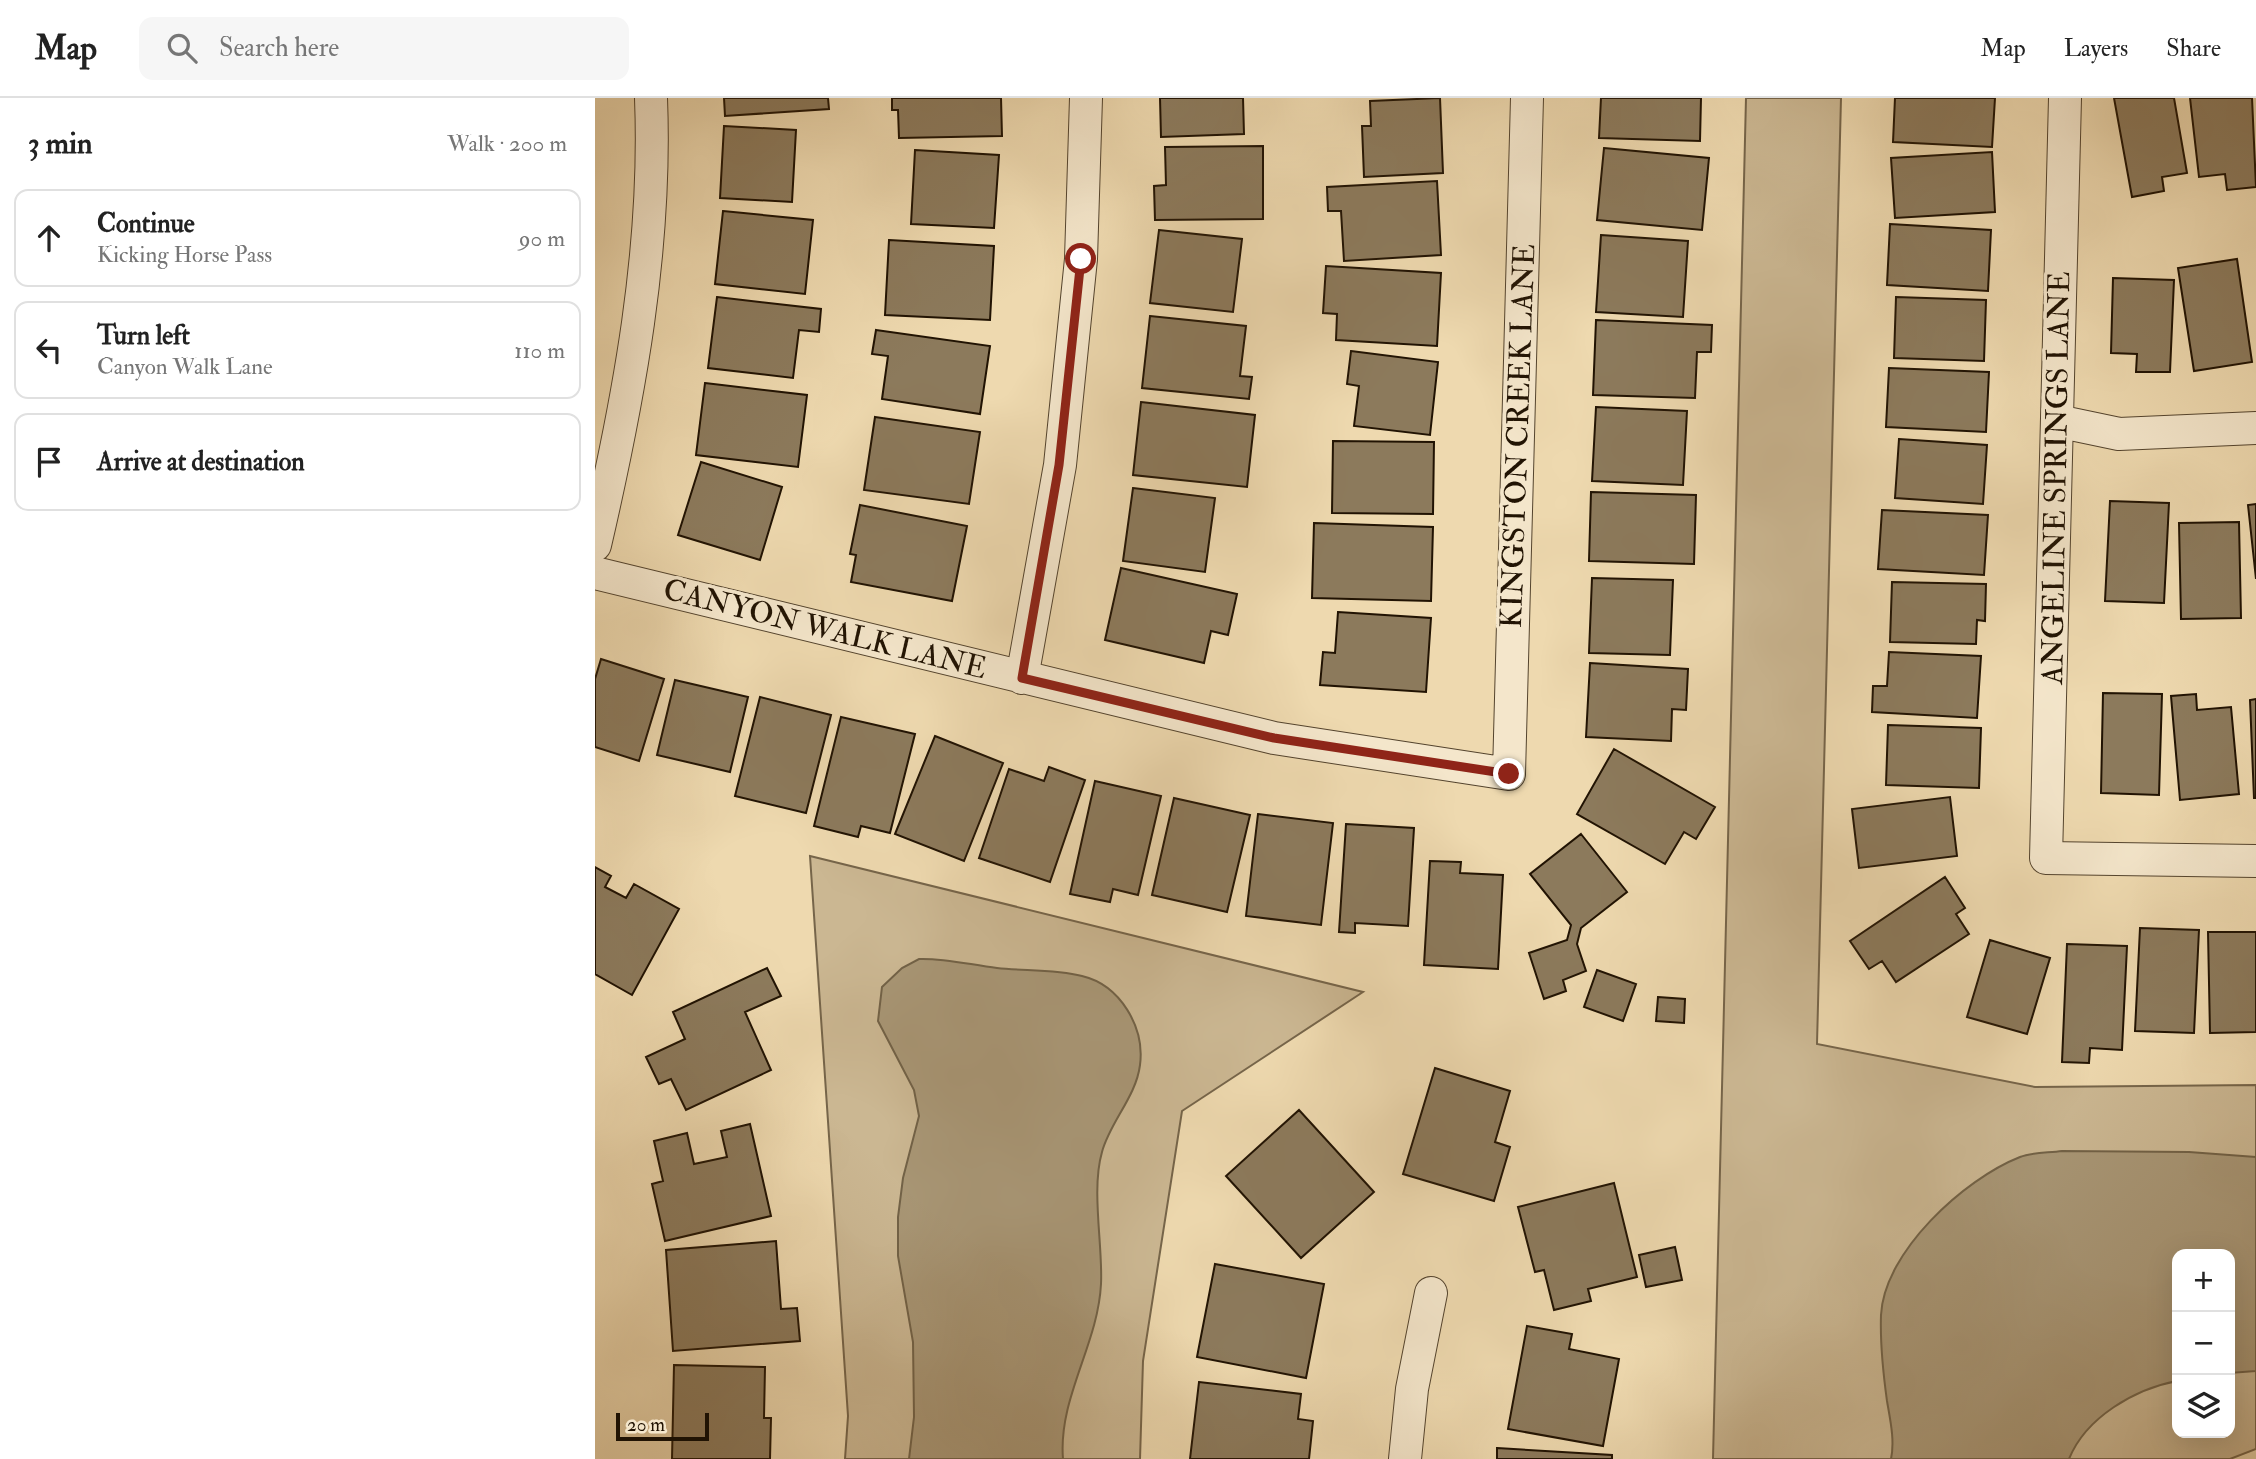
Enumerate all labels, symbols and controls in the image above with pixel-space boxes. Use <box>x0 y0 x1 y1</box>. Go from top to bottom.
search box <box>139 17 629 80</box>
text: Map <box>35 28 97 69</box>
icon: search <box>163 29 201 67</box>
text: Search here <box>219 32 339 64</box>
text: Map <box>1981 33 2026 64</box>
text: Layers <box>2064 33 2128 64</box>
text: Share <box>2166 33 2221 64</box>
text: 3 min <box>28 125 93 162</box>
text: Walk · 200 m <box>447 129 567 158</box>
text: Continue <box>97 208 195 240</box>
icon: ahead <box>30 219 68 257</box>
text: 90 m <box>519 224 565 253</box>
text: Kicking Horse Pass <box>97 240 272 269</box>
route start <box>1065 243 1096 274</box>
street label: KINGSTON CREEK LANE <box>1493 243 1543 629</box>
street label: ANGELINE SPRINGS LANE <box>2034 271 2078 686</box>
text: Turn left <box>97 320 190 352</box>
icon: left <box>30 331 68 369</box>
text: 110 m <box>514 336 565 365</box>
text: Canyon Walk Lane <box>97 352 273 381</box>
icon: arrive <box>30 443 68 481</box>
text: Arrive at destination <box>97 446 305 478</box>
street label: CANYON WALK LANE <box>659 571 991 687</box>
route end <box>1493 758 1524 789</box>
map controls <box>2172 1249 2235 1438</box>
button: + <box>2172 1249 2235 1312</box>
button: − <box>2172 1312 2235 1375</box>
button: layers <box>2172 1375 2235 1438</box>
scale bar <box>616 1410 709 1442</box>
text: 20 m <box>627 1413 665 1437</box>

